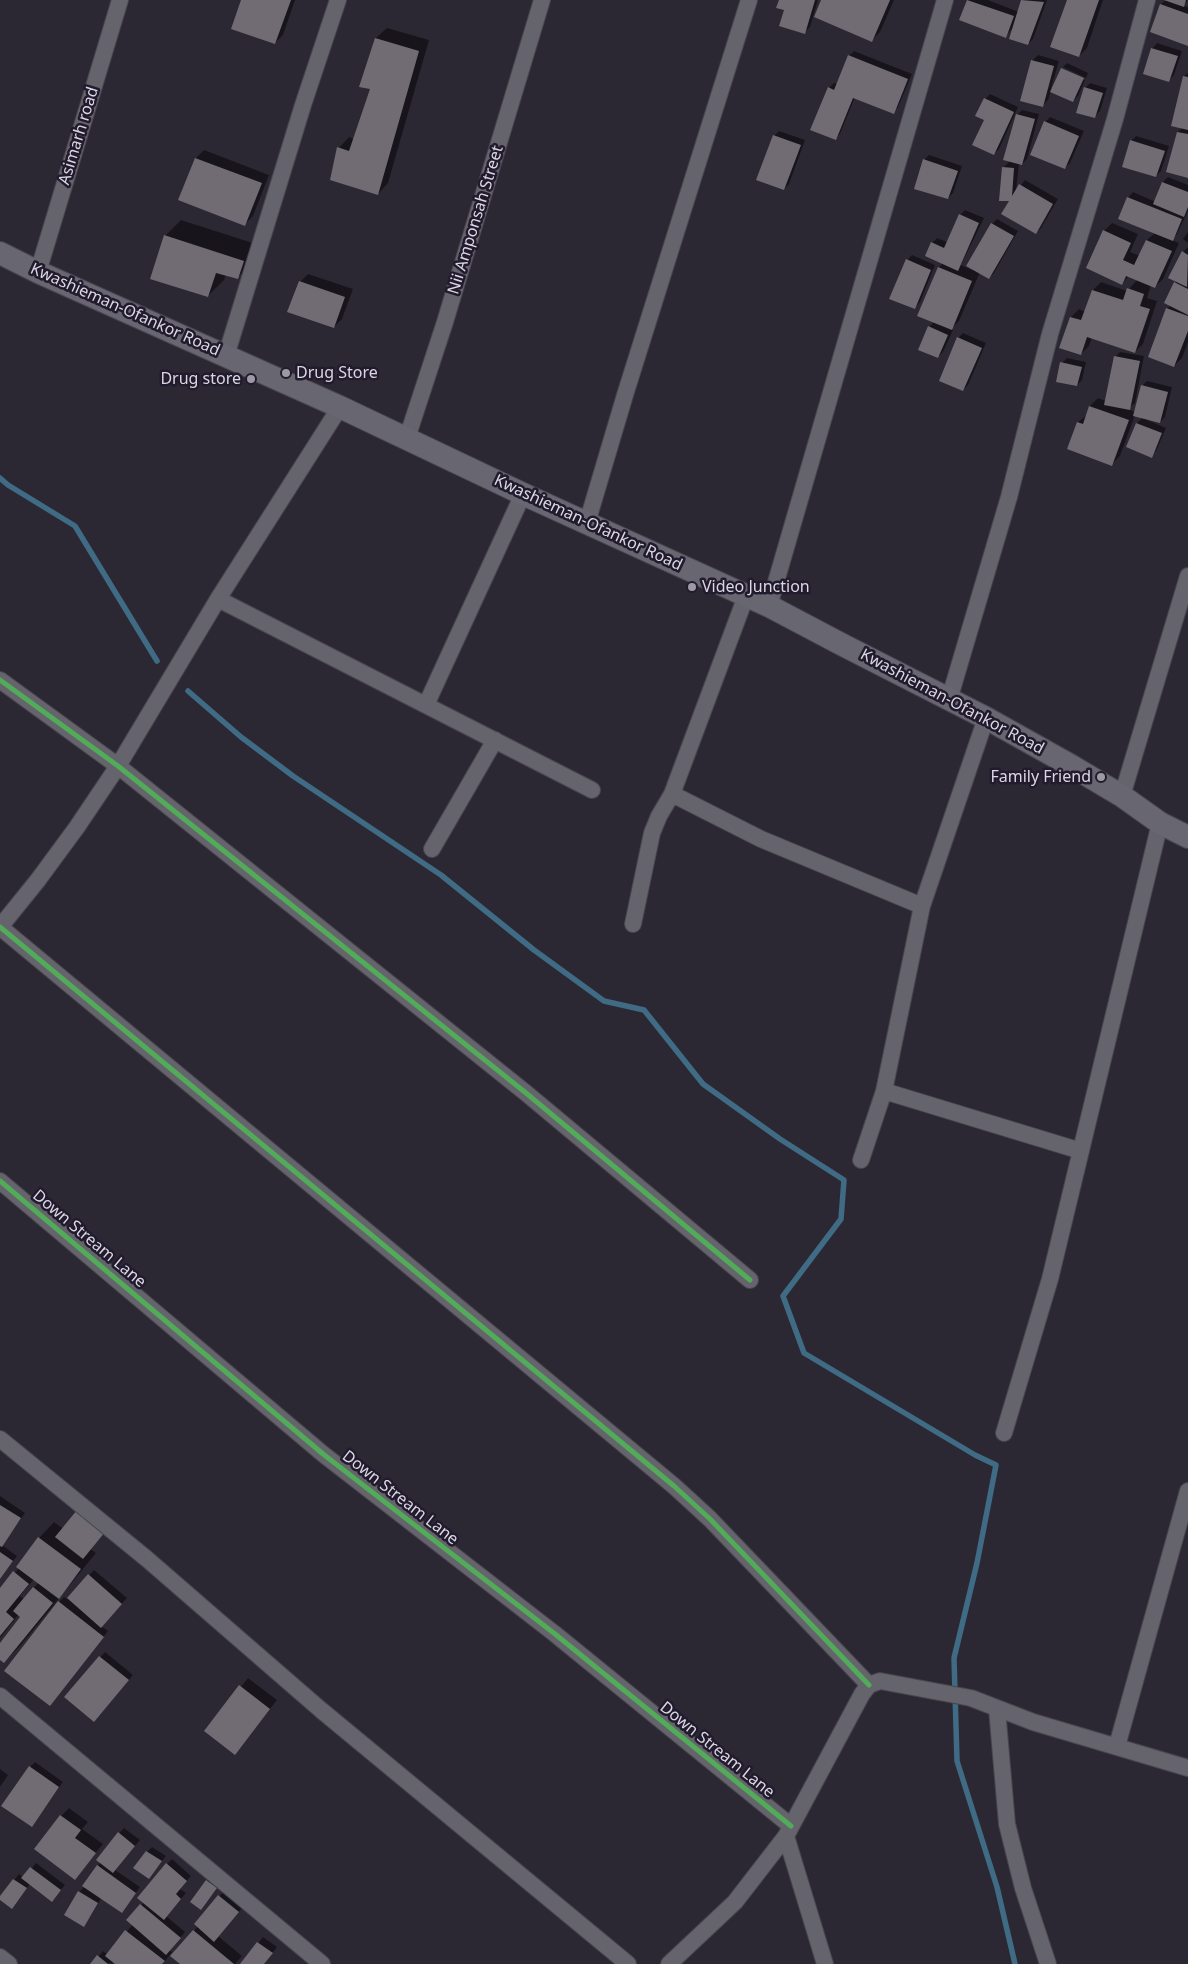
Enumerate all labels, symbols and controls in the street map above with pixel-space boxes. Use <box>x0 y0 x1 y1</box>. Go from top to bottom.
street label: Asimarh road <box>55 85 103 187</box>
street label: Nii Amponsah Street <box>444 143 508 297</box>
street label: Kwashieman-Ofankor Road <box>27 259 223 361</box>
place label: Drug Store <box>296 363 378 383</box>
marker: Drug Store <box>280 367 292 379</box>
place label: Drug store <box>160 369 241 389</box>
marker: Drug store <box>245 373 257 385</box>
street label: Kwashieman-Ofankor Road <box>491 471 685 575</box>
place label: Video Junction <box>702 577 810 597</box>
marker: Video Junction <box>686 581 698 593</box>
street label: Kwashieman-Ofankor Road <box>857 645 1047 759</box>
place label: Family Friend <box>990 767 1091 787</box>
marker: Family Friend <box>1095 771 1107 783</box>
street label: Down Stream Lane <box>28 1186 150 1292</box>
street label: Down Stream Lane <box>338 1447 462 1549</box>
street label: Down Stream Lane <box>656 1698 778 1802</box>

